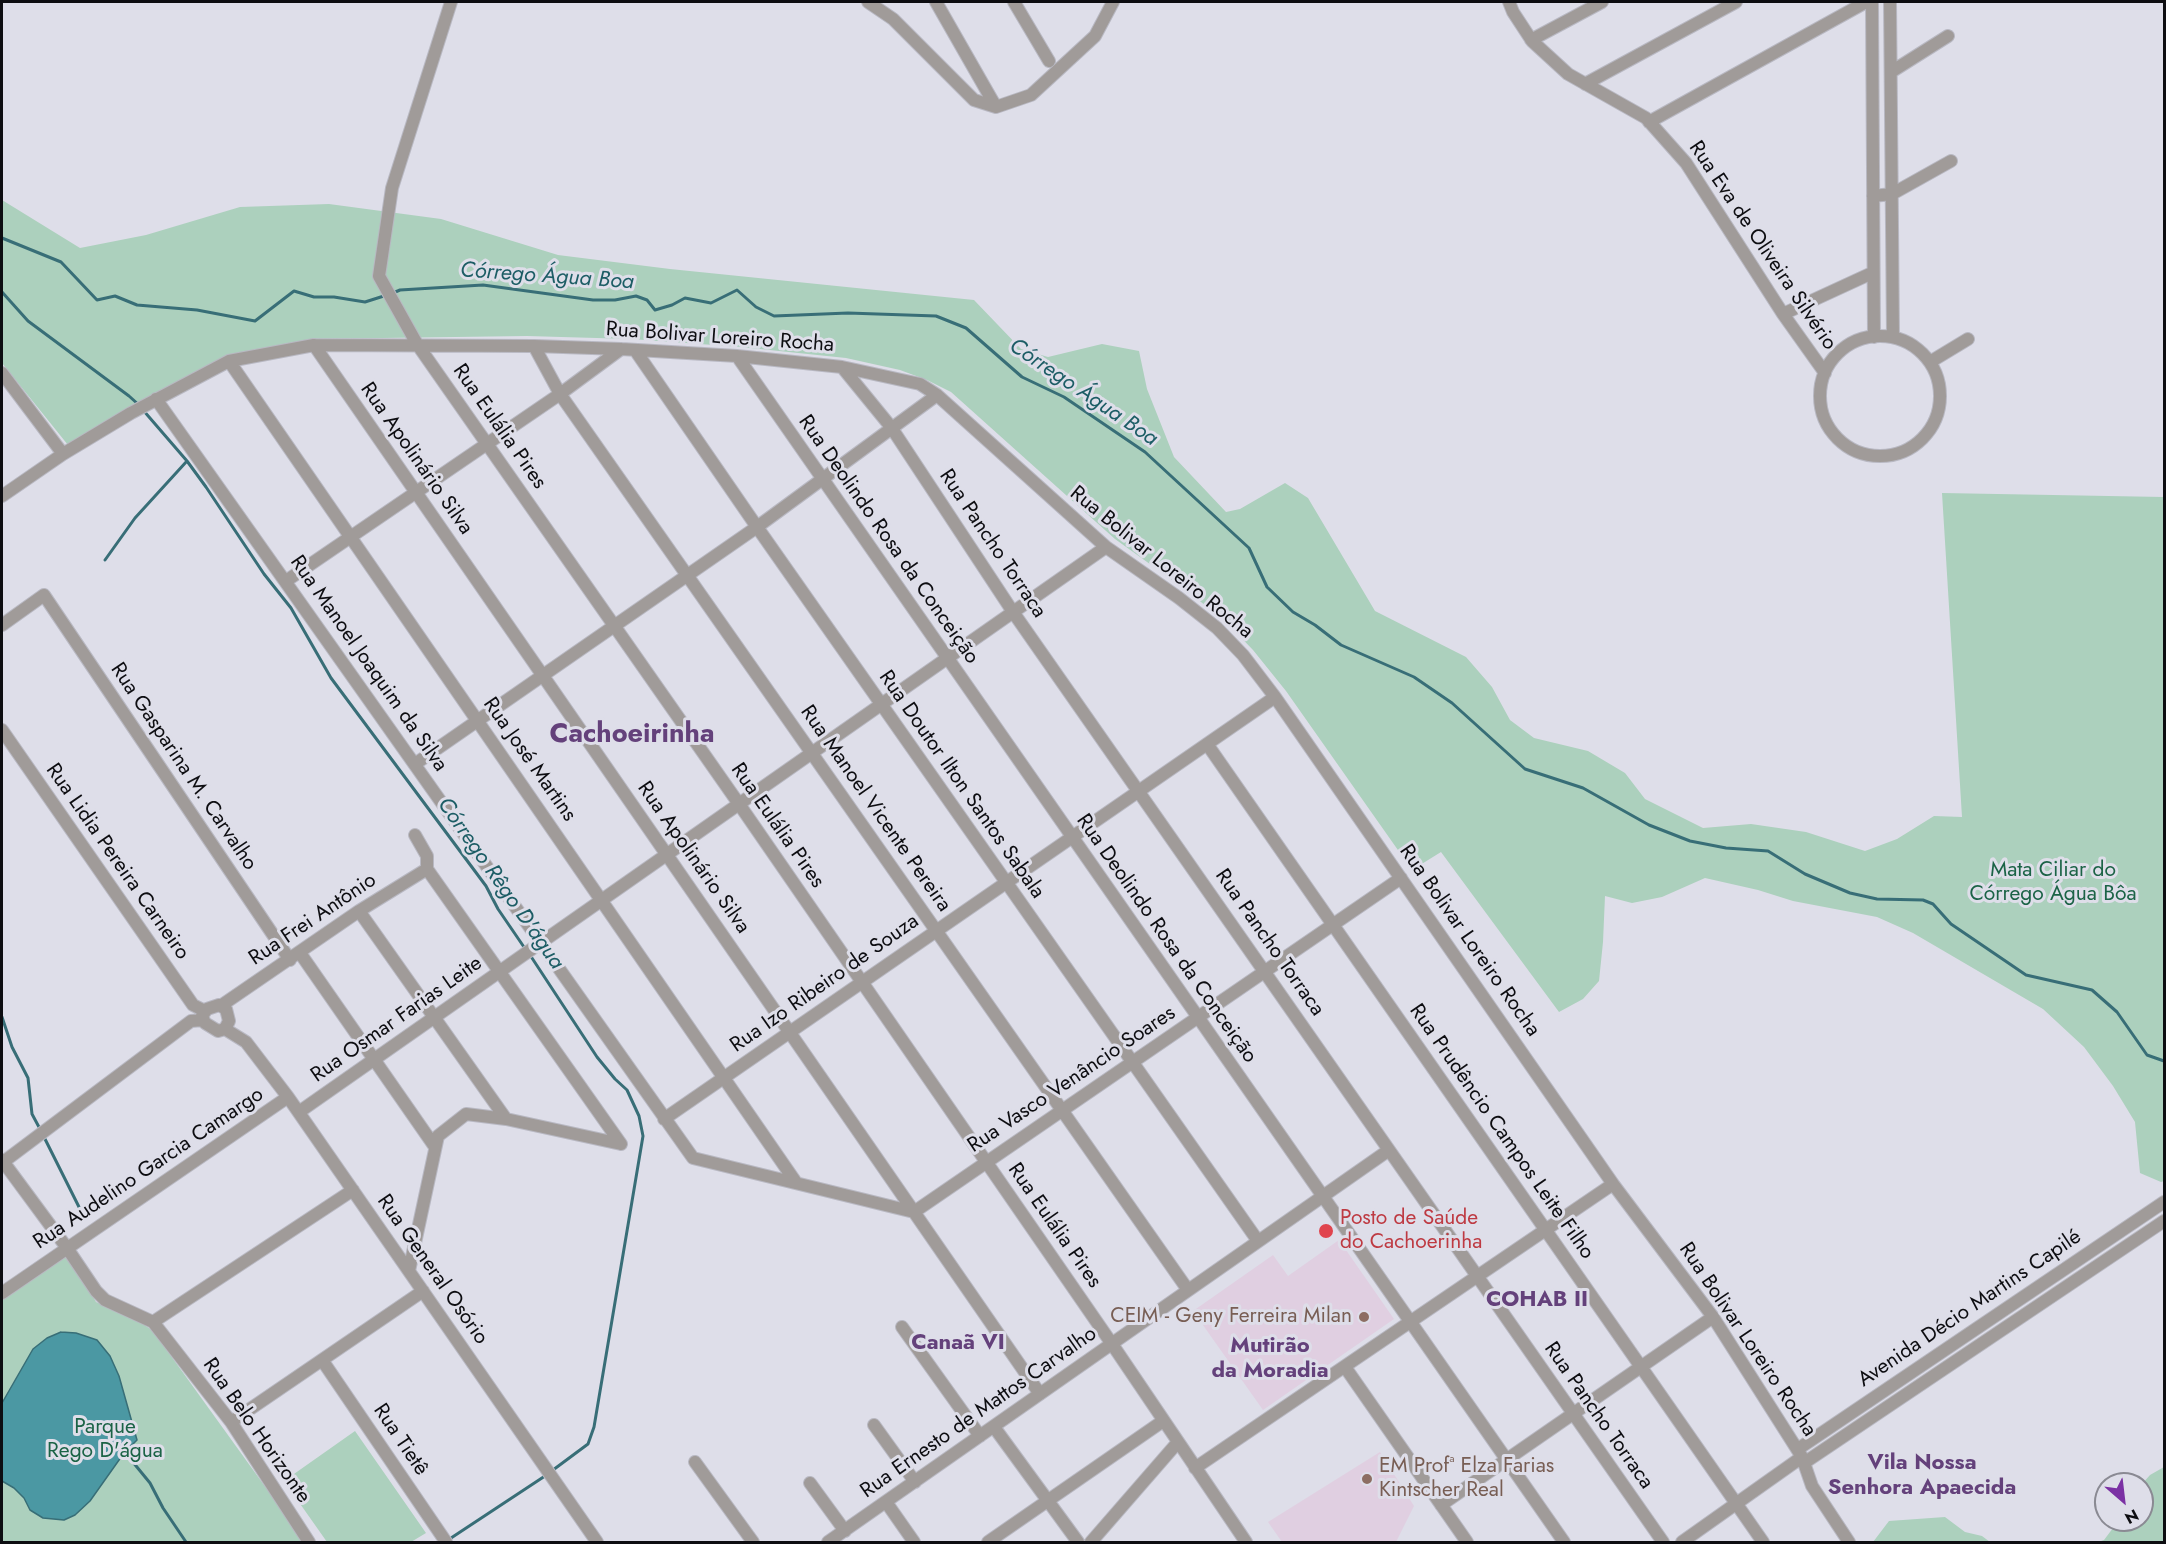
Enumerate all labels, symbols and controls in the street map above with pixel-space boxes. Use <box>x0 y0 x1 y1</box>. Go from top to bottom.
street label: Rua Eva de Oliveira Silvério <box>1683 137 1841 355</box>
water label: Córrego Água Boa <box>459 258 635 296</box>
street label: Rua Bolivar Loreiro Rocha <box>605 317 835 359</box>
water label: Córrego Água Boa <box>1003 333 1163 453</box>
street label: Rua Eulália Pires <box>447 360 551 494</box>
street label: Rua Apolinário Silva <box>354 378 478 540</box>
street label: Rua Deolindo Rosa da Conceição <box>792 411 984 669</box>
street label: Rua Pancho Torraca <box>933 465 1051 623</box>
street label: Rua Bolivar Loreiro Rocha <box>1064 481 1258 645</box>
street label: Rua Manoel Joaquim da Silva <box>284 551 452 777</box>
street label: Rua Gasparina M. Carvalho <box>104 658 262 876</box>
street label: Rua Doutor Ilton Santos Sabala <box>873 666 1049 904</box>
street label: Rua José Martins <box>477 693 581 827</box>
street label: Rua Manoel Vicente Pereira <box>794 701 956 917</box>
district label: Cachoeirinha <box>549 719 715 751</box>
street label: Rua Lidia Pereira Carneiro <box>40 759 194 965</box>
street label: Rua Eulália Pires <box>725 759 829 893</box>
street label: Rua Apolinário Silva <box>631 777 755 939</box>
water label: Córrego Rêgo D'água <box>431 793 569 975</box>
street label: Rua Deolindo Rosa da Conceição <box>1070 810 1262 1068</box>
street label: Rua Bolivar Loreiro Rocha <box>1393 840 1545 1042</box>
park label: Mata Ciliar do Córrego Água Bôa <box>1969 858 2137 908</box>
street label: Rua Pancho Torraca <box>1209 865 1329 1021</box>
street label: Rua Frei Antônio <box>245 868 381 972</box>
street label: Rua Izo Ribeiro de Souza <box>726 909 924 1059</box>
street label: Rua Osmar Farias Leite <box>307 951 487 1089</box>
street label: Rua Prudêncio Campos Leite Filho <box>1403 1000 1599 1264</box>
street label: Rua Vasco Venâncio Soares <box>963 1001 1181 1159</box>
street label: Rua Audelino Garcia Camargo <box>29 1083 269 1255</box>
street label: Rua Eulália Pires <box>1002 1159 1106 1293</box>
street label: Rua General Osório <box>371 1190 493 1350</box>
place label: Posto de Saúde do Cachoerinha <box>1340 1206 1482 1256</box>
marker: Posto de Saúde do Cachoerinha <box>1317 1222 1335 1240</box>
street label: Avenida Décio Martins Capilé <box>1854 1225 2086 1393</box>
street label: Rua Bolivar Loreiro Rocha <box>1673 1238 1821 1442</box>
district label: COHAB II <box>1486 1288 1588 1314</box>
place label: CEIM - Geny Ferreira Milan <box>1110 1304 1352 1330</box>
marker: CEIM - Geny Ferreira Milan <box>1357 1310 1371 1324</box>
street label: Rua Ernesto de Mattos Carvalho <box>856 1322 1102 1504</box>
district label: Canaã VI <box>911 1331 1005 1357</box>
district label: Mutirão da Moradia <box>1211 1334 1329 1386</box>
street label: Rua Pancho Torraca <box>1538 1338 1658 1494</box>
street label: Rua Belo Horizonte <box>197 1354 315 1508</box>
street label: Rua Tietê <box>367 1399 433 1481</box>
park label: Parque Rego D'água <box>47 1415 163 1465</box>
district label: Vila Nossa Senhora Apaecida <box>1828 1451 2016 1502</box>
place label: EM Profª Elza Farias Kintscher Real <box>1379 1454 1554 1504</box>
marker: EM Profª Elza Farias Kintscher Real <box>1360 1472 1374 1486</box>
north arrow <box>2094 1472 2154 1532</box>
text: N <box>2121 1503 2143 1530</box>

